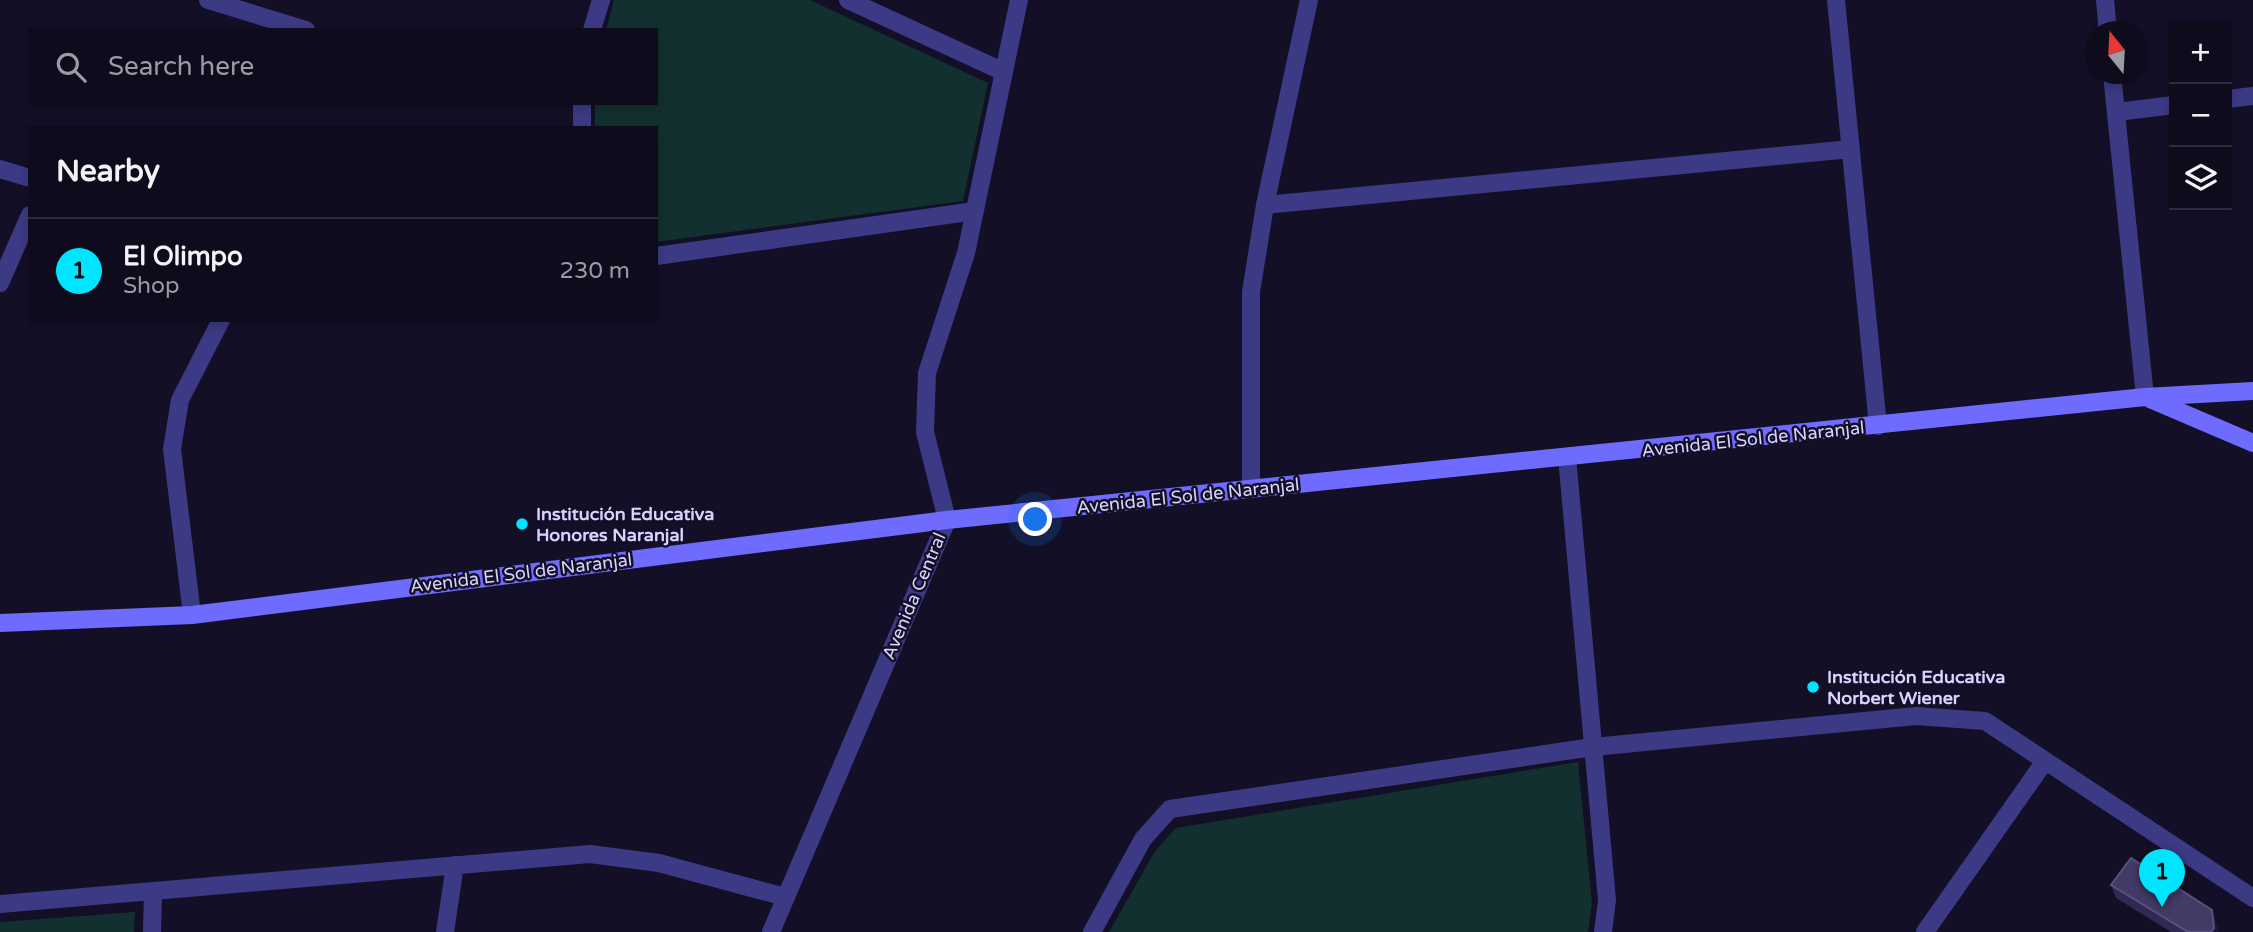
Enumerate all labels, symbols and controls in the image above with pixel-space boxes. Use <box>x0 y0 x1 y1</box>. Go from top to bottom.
north arrow <box>2085 21 2148 84</box>
map controls <box>2169 21 2232 210</box>
button: + <box>2169 21 2232 84</box>
search box <box>28 28 658 105</box>
icon: search <box>52 48 90 86</box>
text: Search here <box>108 51 254 82</box>
button: − <box>2169 84 2232 147</box>
button: layers <box>2169 147 2232 210</box>
text: Nearby <box>56 153 160 190</box>
text: El Olimpo <box>123 241 243 272</box>
text: 1 <box>72 257 86 285</box>
text: 230 m <box>560 257 630 285</box>
text: Shop <box>123 272 180 300</box>
street label: Avenida El Sol de Naranjal <box>1641 416 1865 462</box>
street label: Avenida El Sol de Naranjal <box>1076 473 1300 519</box>
your location <box>1018 502 1052 536</box>
place label: Institución Educativa Honores Naranjal <box>536 503 714 546</box>
marker: Institución Educativa Honores Naranjal <box>514 516 530 532</box>
street label: Avenida Central <box>877 529 951 663</box>
street label: Avenida El Sol de Naranjal <box>409 548 633 598</box>
place label: Institución Educativa Norbert Wiener <box>1827 666 2005 709</box>
marker: Institución Educativa Norbert Wiener <box>1805 679 1821 695</box>
pin: 1 <box>2139 849 2185 907</box>

